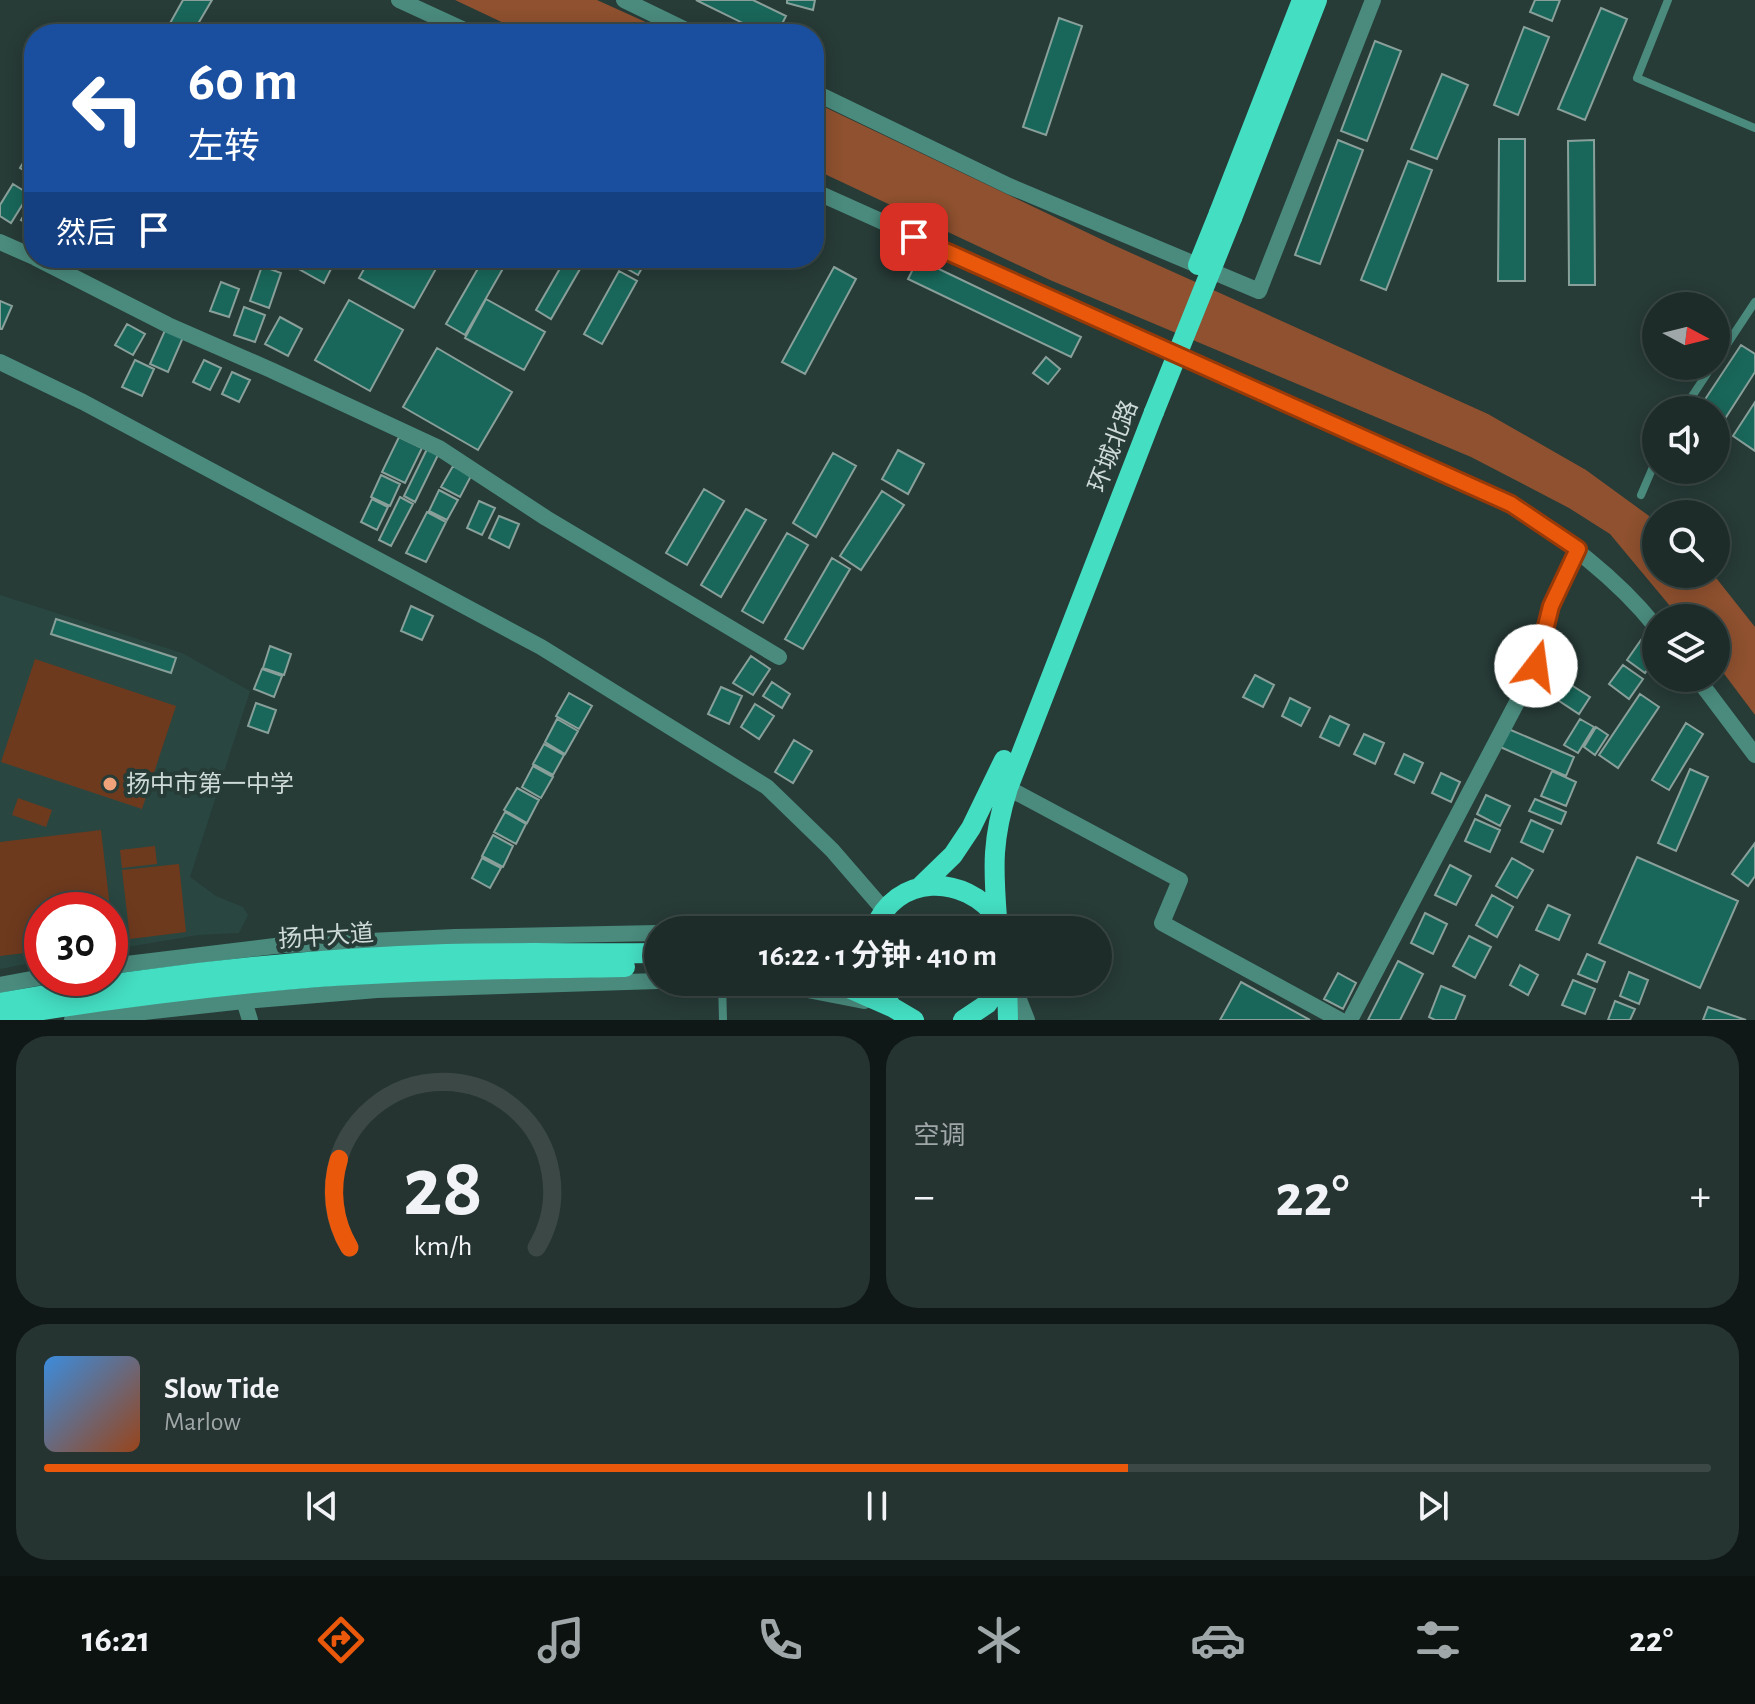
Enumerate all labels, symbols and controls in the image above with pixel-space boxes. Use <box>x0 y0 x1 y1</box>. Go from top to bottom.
text: 60 m <box>188 54 298 110</box>
icon: left <box>56 56 160 160</box>
text: 左转 <box>188 129 260 165</box>
pin <box>880 203 948 271</box>
icon: arrive <box>132 208 176 252</box>
icon: arrive <box>892 215 936 259</box>
text: 然后 <box>56 219 116 249</box>
north arrow <box>1642 292 1730 380</box>
map controls <box>1642 292 1730 692</box>
button: sound <box>1642 396 1730 484</box>
street label: 环城北路 <box>1084 397 1142 495</box>
button: search <box>1642 500 1730 588</box>
button: layers <box>1642 604 1730 692</box>
position arrow <box>1494 624 1578 708</box>
place label: 扬中市第一中学 <box>126 771 294 797</box>
marker: 扬中市第一中学 <box>101 775 119 793</box>
speed limit sign: 30 <box>24 892 128 996</box>
street label: 扬中大道 <box>277 920 375 952</box>
text: 16:22 · 1 分钟 · 410 m <box>759 941 997 971</box>
text: 空调 <box>914 1123 966 1149</box>
text: 28 <box>403 1147 483 1231</box>
text: 22° <box>1275 1167 1349 1227</box>
text: − <box>914 1175 935 1219</box>
text: + <box>1690 1175 1711 1219</box>
text: km/h <box>413 1232 472 1261</box>
text: Slow Tide <box>164 1374 279 1404</box>
text: Marlow <box>164 1409 241 1435</box>
icon: previous <box>300 1484 344 1528</box>
icon: pause <box>855 1484 899 1528</box>
icon: next <box>1411 1484 1455 1528</box>
icon: directions <box>313 1612 369 1668</box>
icon: music <box>533 1612 589 1668</box>
icon: phone <box>752 1612 808 1668</box>
icon: climate <box>971 1612 1027 1668</box>
icon: car <box>1190 1612 1246 1668</box>
icon: filters <box>1410 1612 1466 1668</box>
text: 16:21 <box>82 1622 150 1658</box>
text: 22° <box>1629 1622 1673 1658</box>

